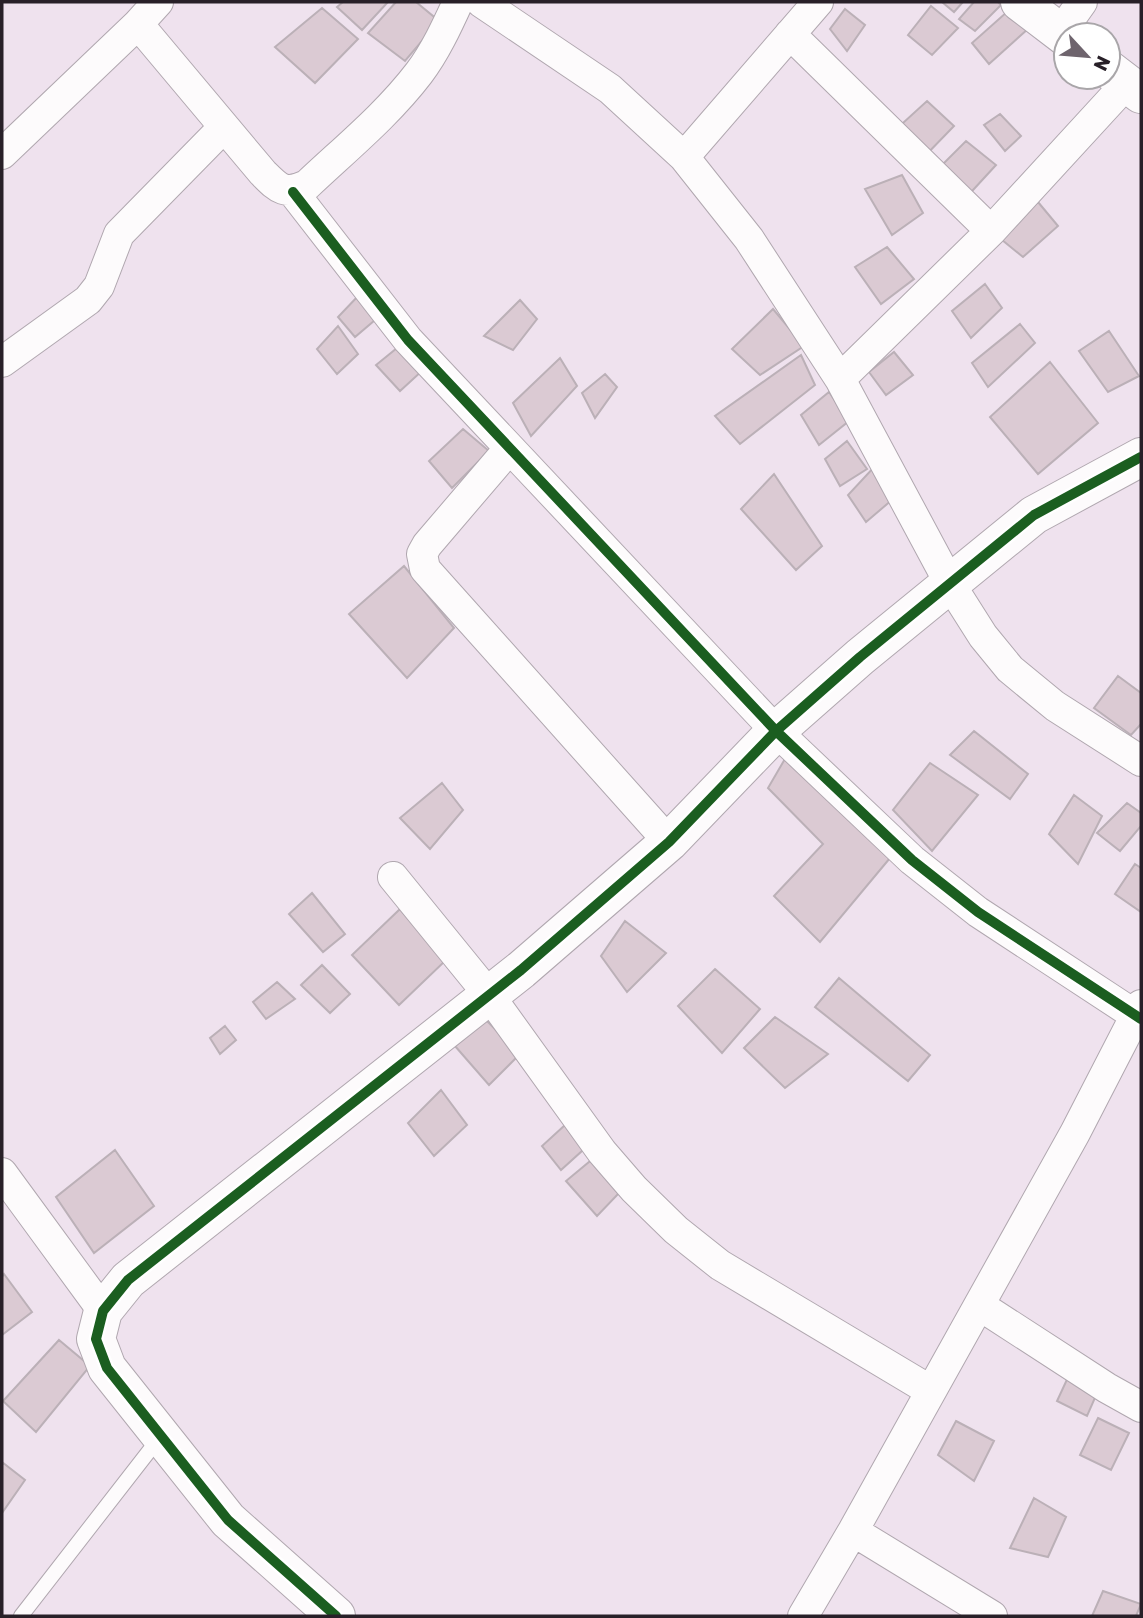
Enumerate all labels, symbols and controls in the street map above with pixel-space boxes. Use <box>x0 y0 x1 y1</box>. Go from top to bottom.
north arrow <box>1052 21 1122 91</box>
text: N <box>1088 52 1115 74</box>

